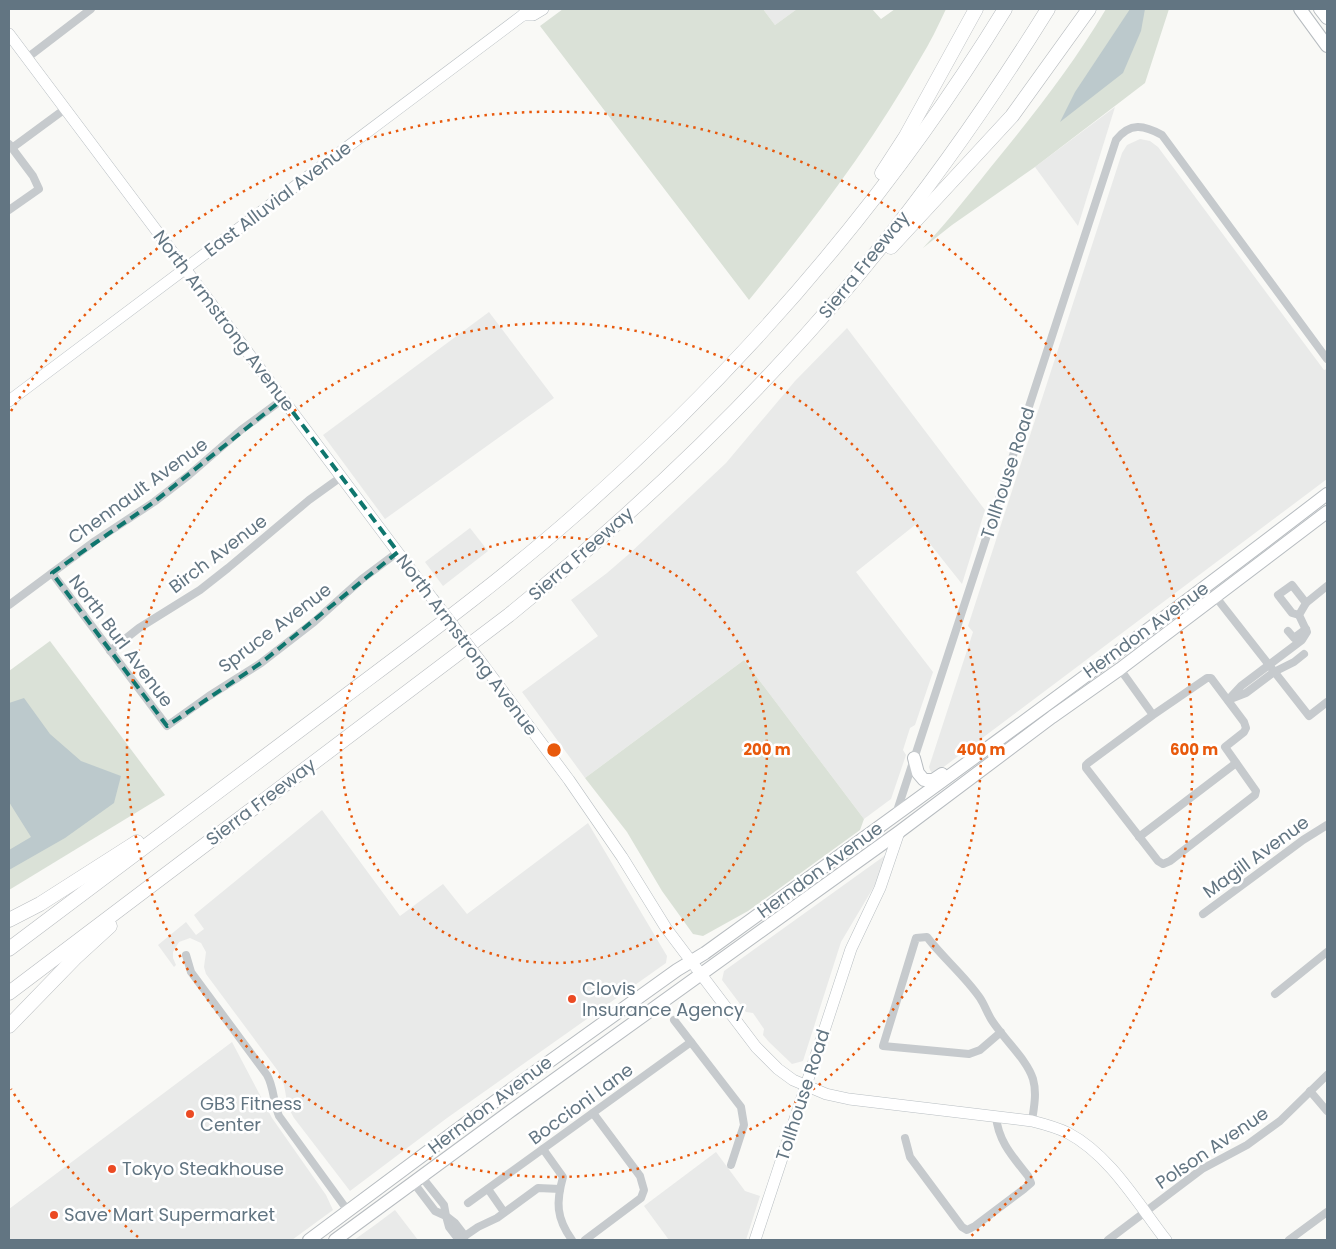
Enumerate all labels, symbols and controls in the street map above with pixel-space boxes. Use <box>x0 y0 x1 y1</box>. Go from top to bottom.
street label: East Alluvial Avenue <box>199 135 356 262</box>
street label: Sierra Freeway <box>812 206 915 324</box>
street label: North Armstrong Avenue <box>148 225 301 417</box>
street label: Tollhouse Road <box>974 404 1041 542</box>
street label: Chennault Avenue <box>63 431 212 550</box>
street label: Sierra Freeway <box>523 501 639 606</box>
street label: Birch Avenue <box>163 508 272 599</box>
street label: North Armstrong Avenue <box>391 549 544 741</box>
street label: North Burl Avenue <box>63 569 179 712</box>
street label: Herndon Avenue <box>1078 576 1214 684</box>
street label: Spruce Avenue <box>213 577 336 678</box>
text: 200 m <box>743 739 791 760</box>
text: 400 m <box>957 739 1006 760</box>
text: 600 m <box>1170 739 1218 760</box>
centre of rings <box>545 741 563 759</box>
street label: Sierra Freeway <box>201 752 321 851</box>
street label: Magill Avenue <box>1198 810 1314 904</box>
street label: Herndon Avenue <box>752 816 888 924</box>
place label: Clovis Insurance Agency <box>582 976 744 1022</box>
marker: Clovis Insurance Agency <box>566 993 578 1005</box>
street label: Tollhouse Road <box>769 1026 836 1164</box>
street label: Herndon Avenue <box>422 1050 557 1160</box>
street label: Boccioni Lane <box>523 1057 638 1150</box>
place label: GB3 Fitness Center <box>200 1091 302 1137</box>
street label: Polson Avenue <box>1150 1101 1273 1195</box>
marker: GB3 Fitness Center <box>184 1108 196 1120</box>
place label: Tokyo Steakhouse <box>122 1156 284 1181</box>
marker: Tokyo Steakhouse <box>106 1163 118 1175</box>
place label: Save Mart Supermarket <box>64 1202 275 1227</box>
marker: Save Mart Supermarket <box>48 1209 60 1221</box>

